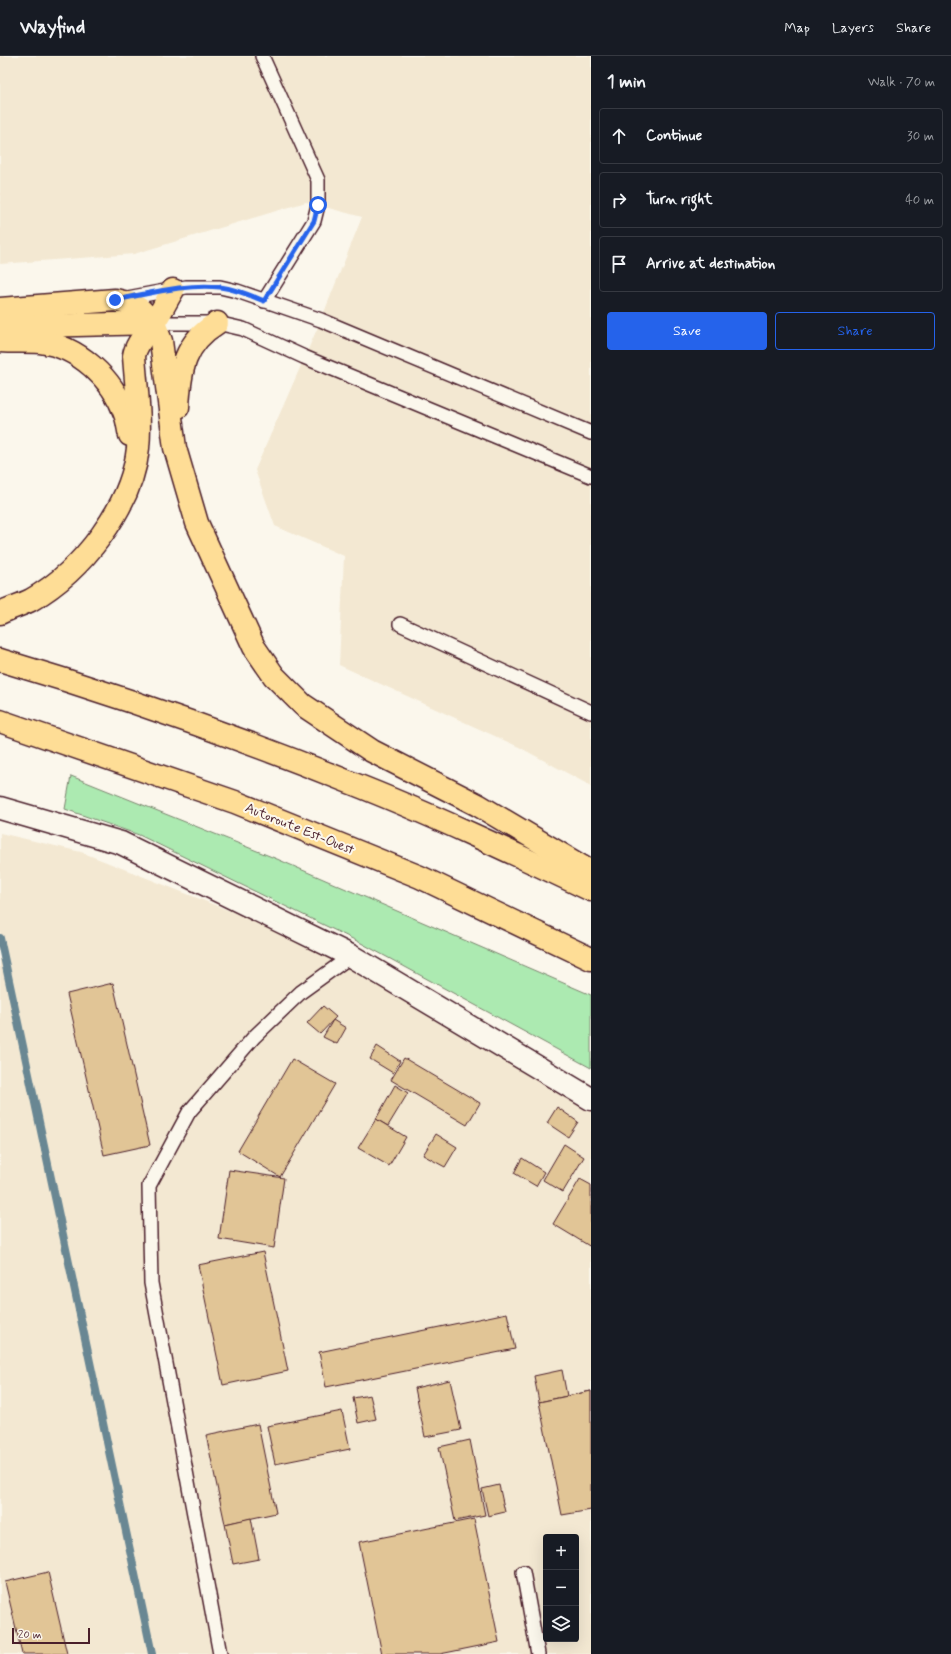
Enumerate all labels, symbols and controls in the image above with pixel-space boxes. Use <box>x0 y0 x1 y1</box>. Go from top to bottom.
text: Wayfind <box>20 15 85 40</box>
text: Map <box>784 19 810 37</box>
text: Layers <box>832 19 874 37</box>
text: Share <box>896 19 931 37</box>
text: 1 min <box>607 71 646 93</box>
text: Walk · 70 m <box>868 74 935 91</box>
icon: ahead <box>608 125 630 147</box>
text: Continue <box>646 126 702 146</box>
text: 30 m <box>907 128 934 145</box>
icon: right <box>608 189 630 211</box>
text: Turn right <box>646 190 713 210</box>
text: 40 m <box>905 192 934 209</box>
route start <box>309 196 327 214</box>
icon: arrive <box>608 253 630 275</box>
text: Arrive at destination <box>646 254 775 274</box>
route end <box>106 291 124 309</box>
button: Save <box>607 312 767 350</box>
button: Share <box>775 312 935 350</box>
street label: Autoroute Est-Ouest <box>242 799 357 859</box>
map controls <box>543 1534 579 1642</box>
button: + <box>543 1534 579 1570</box>
button: − <box>543 1570 579 1606</box>
button: layers <box>543 1606 579 1642</box>
scale bar <box>12 1626 90 1645</box>
text: 20 m <box>18 1628 41 1642</box>

